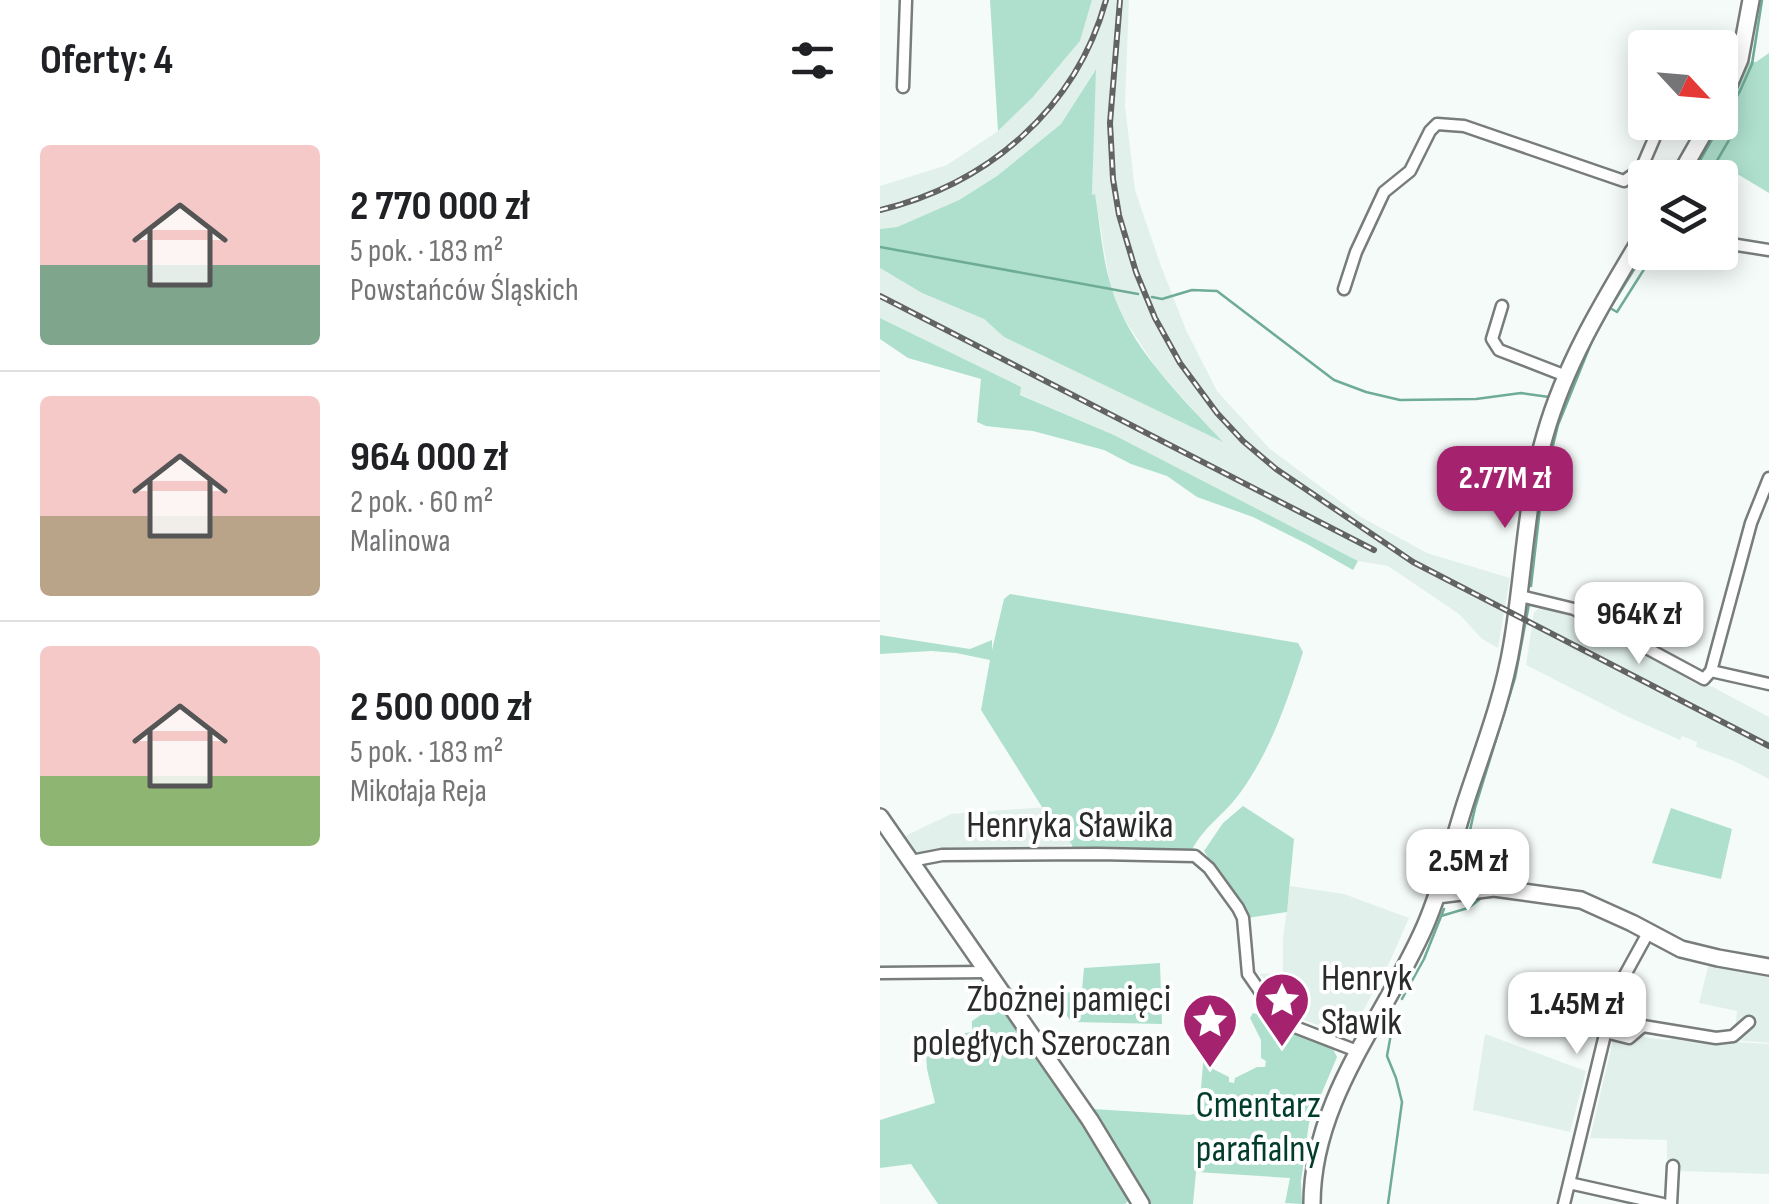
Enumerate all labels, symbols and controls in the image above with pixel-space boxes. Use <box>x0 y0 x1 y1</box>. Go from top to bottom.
north arrow <box>1628 30 1738 140</box>
map controls <box>1628 30 1738 270</box>
icon: filters <box>785 33 840 88</box>
text: Oferty: 4 <box>40 35 173 86</box>
button: layers <box>1628 160 1738 270</box>
text: 2 770 000 zł <box>350 181 530 232</box>
icon: home <box>120 185 240 305</box>
text: 5 pok. · 183 m² <box>350 232 503 271</box>
text: Powstańców Śląskich <box>350 271 579 310</box>
text: 964 000 zł <box>350 432 508 483</box>
icon: home <box>120 436 240 556</box>
pin: 2.77M zł <box>1402 446 1608 531</box>
text: 2.77M zł <box>1459 459 1551 498</box>
text: 2 pok. · 60 m² <box>350 483 494 522</box>
text: Malinowa <box>350 522 451 561</box>
pin: 964K zł <box>1547 582 1731 667</box>
text: 964K zł <box>1596 595 1682 634</box>
text: 2 500 000 zł <box>350 682 531 733</box>
icon: home <box>120 686 240 806</box>
text: 5 pok. · 183 m² <box>350 733 503 772</box>
text: Mikołaja Reja <box>350 772 487 811</box>
street label: Henryka Sławika <box>966 803 1174 848</box>
pin: 2.5M zł <box>1376 829 1560 914</box>
text: 2.5M zł <box>1428 842 1508 881</box>
place label: Henryk Sławik <box>1321 956 1413 1045</box>
place icon: Henryk Sławik <box>1252 970 1312 1049</box>
pin: 1.45M zł <box>1474 972 1680 1057</box>
place label: Zbożnej pamięci poległych Szeroczan <box>912 977 1171 1066</box>
text: 1.45M zł <box>1530 985 1624 1024</box>
place icon: Zbożnej pamięci poległych Szeroczan <box>1180 991 1240 1070</box>
park label: Cmentarz parafialny <box>1195 1083 1321 1172</box>

